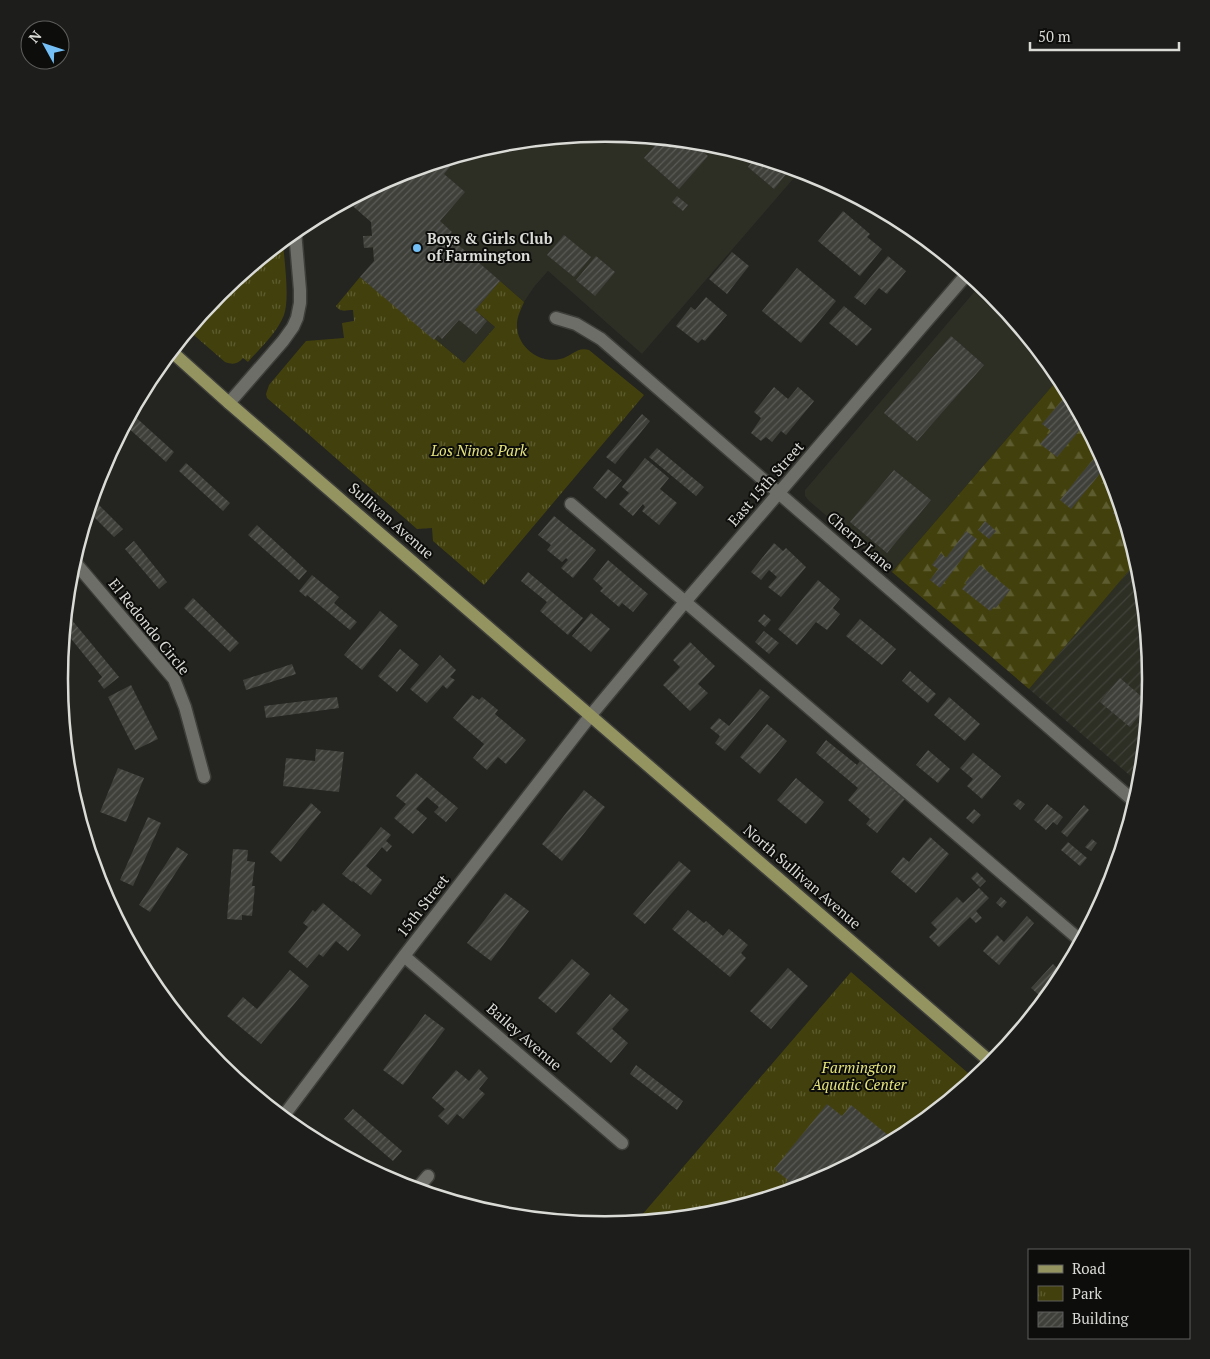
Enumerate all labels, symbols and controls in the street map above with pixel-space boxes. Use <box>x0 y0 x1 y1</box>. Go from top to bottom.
north arrow <box>20 20 70 70</box>
scale bar <box>1030 20 1179 52</box>
text: N <box>24 26 46 46</box>
text: 50 m <box>1038 26 1071 46</box>
place label: Boys & Girls Club of Farmington <box>427 228 553 265</box>
marker: Boys & Girls Club of Farmington <box>411 242 423 254</box>
street label: East 15th Street <box>723 436 808 530</box>
park label: Los Ninos Park <box>430 440 528 460</box>
street label: Sullivan Avenue <box>345 478 439 563</box>
street label: Cherry Lane <box>823 507 898 575</box>
street label: El Redondo Circle <box>105 574 195 679</box>
street label: North Sullivan Avenue <box>740 820 866 933</box>
street label: 15th Street <box>392 870 453 941</box>
street label: Bailey Avenue <box>483 998 566 1074</box>
park label: Farmington Aquatic Center <box>811 1057 908 1094</box>
legend <box>1028 1249 1190 1339</box>
text: Road <box>1072 1258 1105 1278</box>
text: Park <box>1072 1283 1102 1303</box>
text: Building <box>1072 1308 1130 1328</box>

